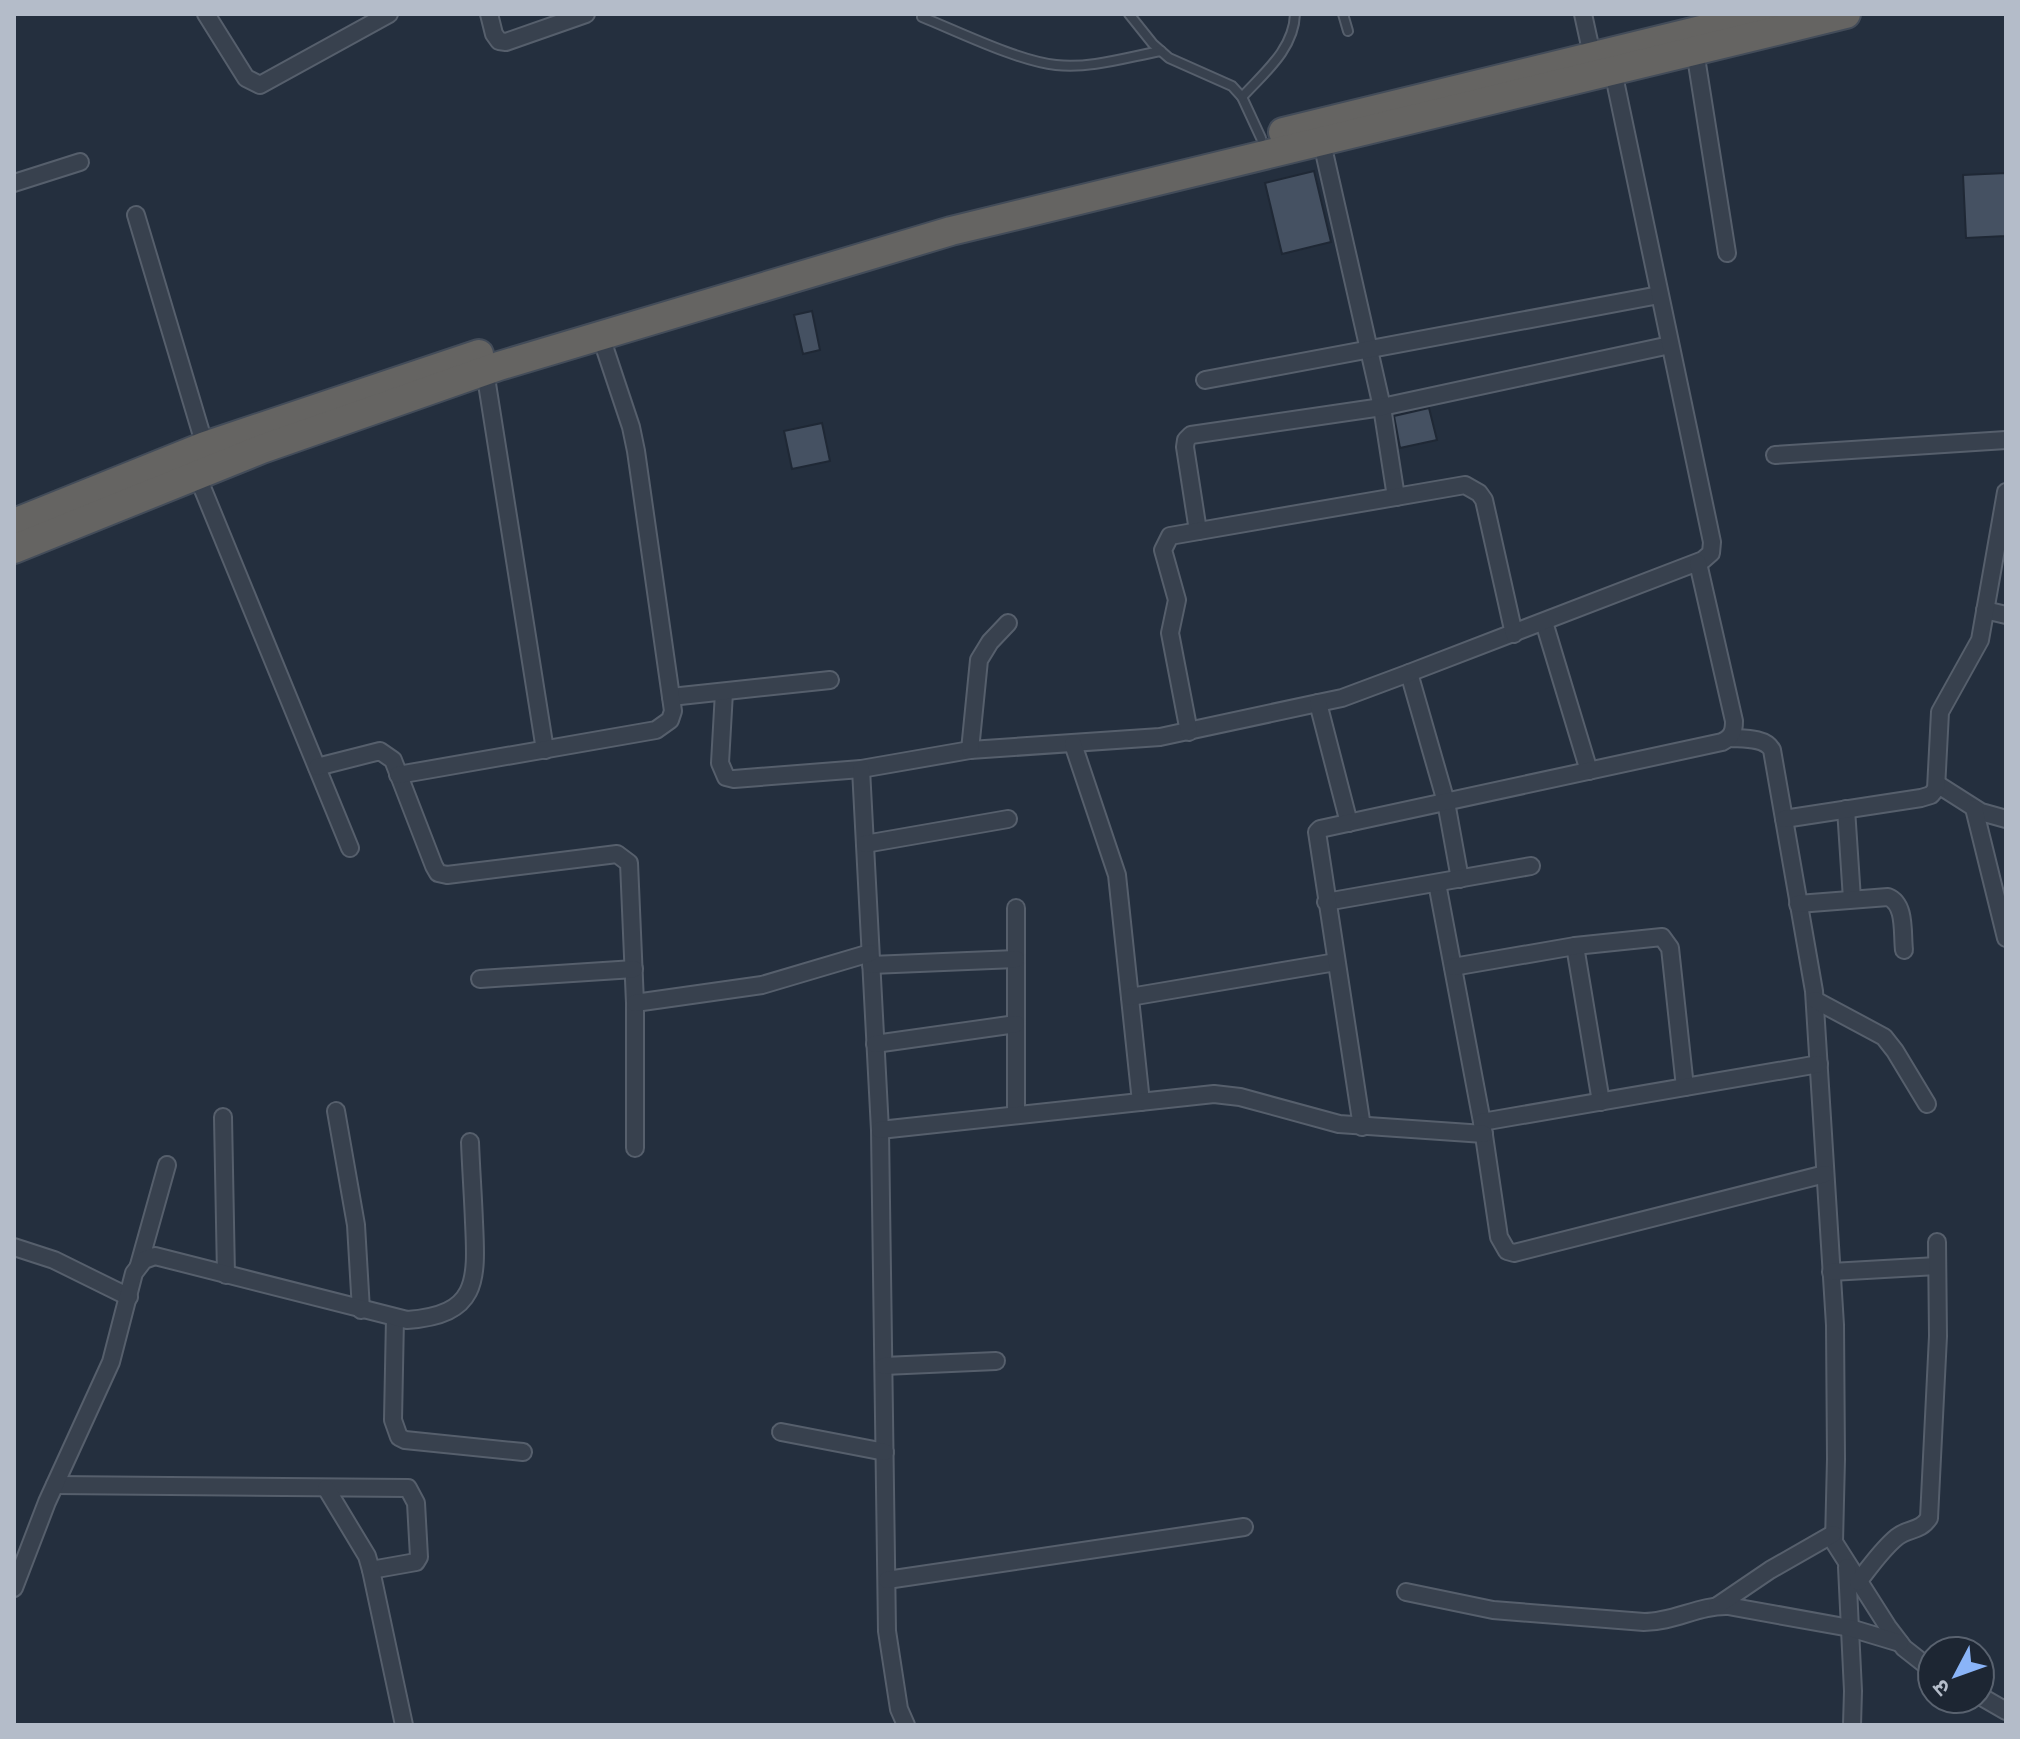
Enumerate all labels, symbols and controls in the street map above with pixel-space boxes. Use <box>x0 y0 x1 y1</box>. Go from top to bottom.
north arrow <box>1916 1635 1996 1715</box>
text: उ <box>1925 1675 1954 1702</box>

